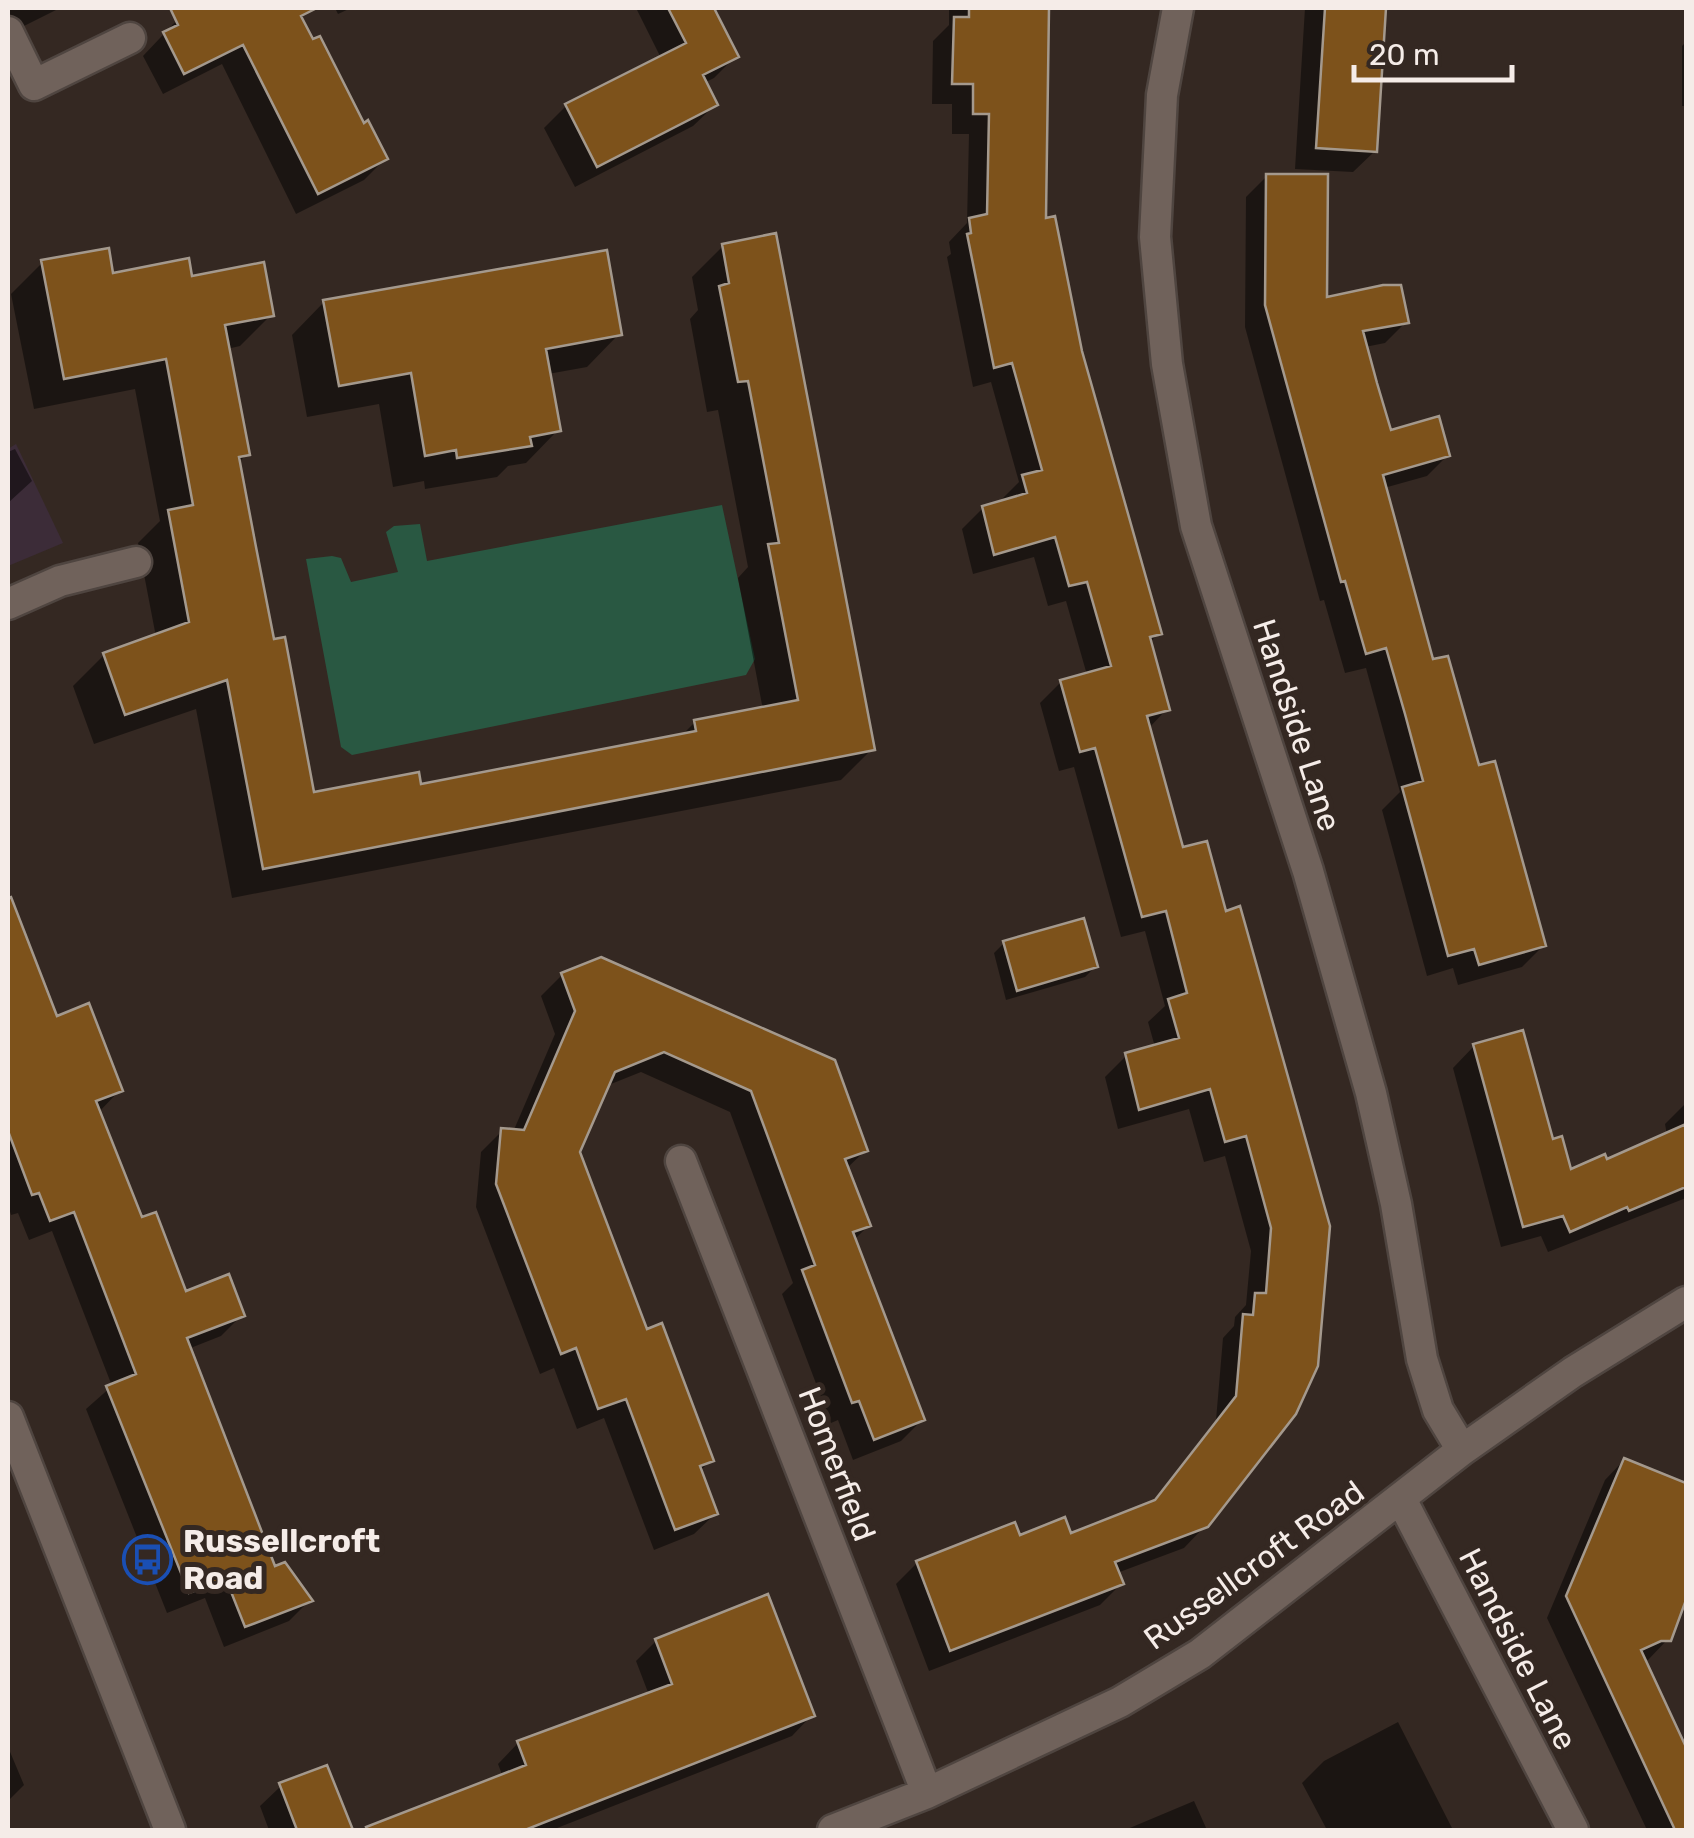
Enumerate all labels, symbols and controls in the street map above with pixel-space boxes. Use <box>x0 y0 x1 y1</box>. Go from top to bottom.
scale bar <box>1354 20 1512 82</box>
text: 20 m <box>1369 37 1440 73</box>
street label: Handside Lane <box>1245 614 1349 836</box>
street label: Homerfield <box>790 1382 884 1546</box>
street label: Russellcroft Road <box>1137 1472 1371 1658</box>
place label: Russellcroft Road <box>183 1522 380 1597</box>
bus stop icon: Russellcroft Road <box>122 1533 174 1585</box>
street label: Handside Lane <box>1451 1542 1585 1756</box>

